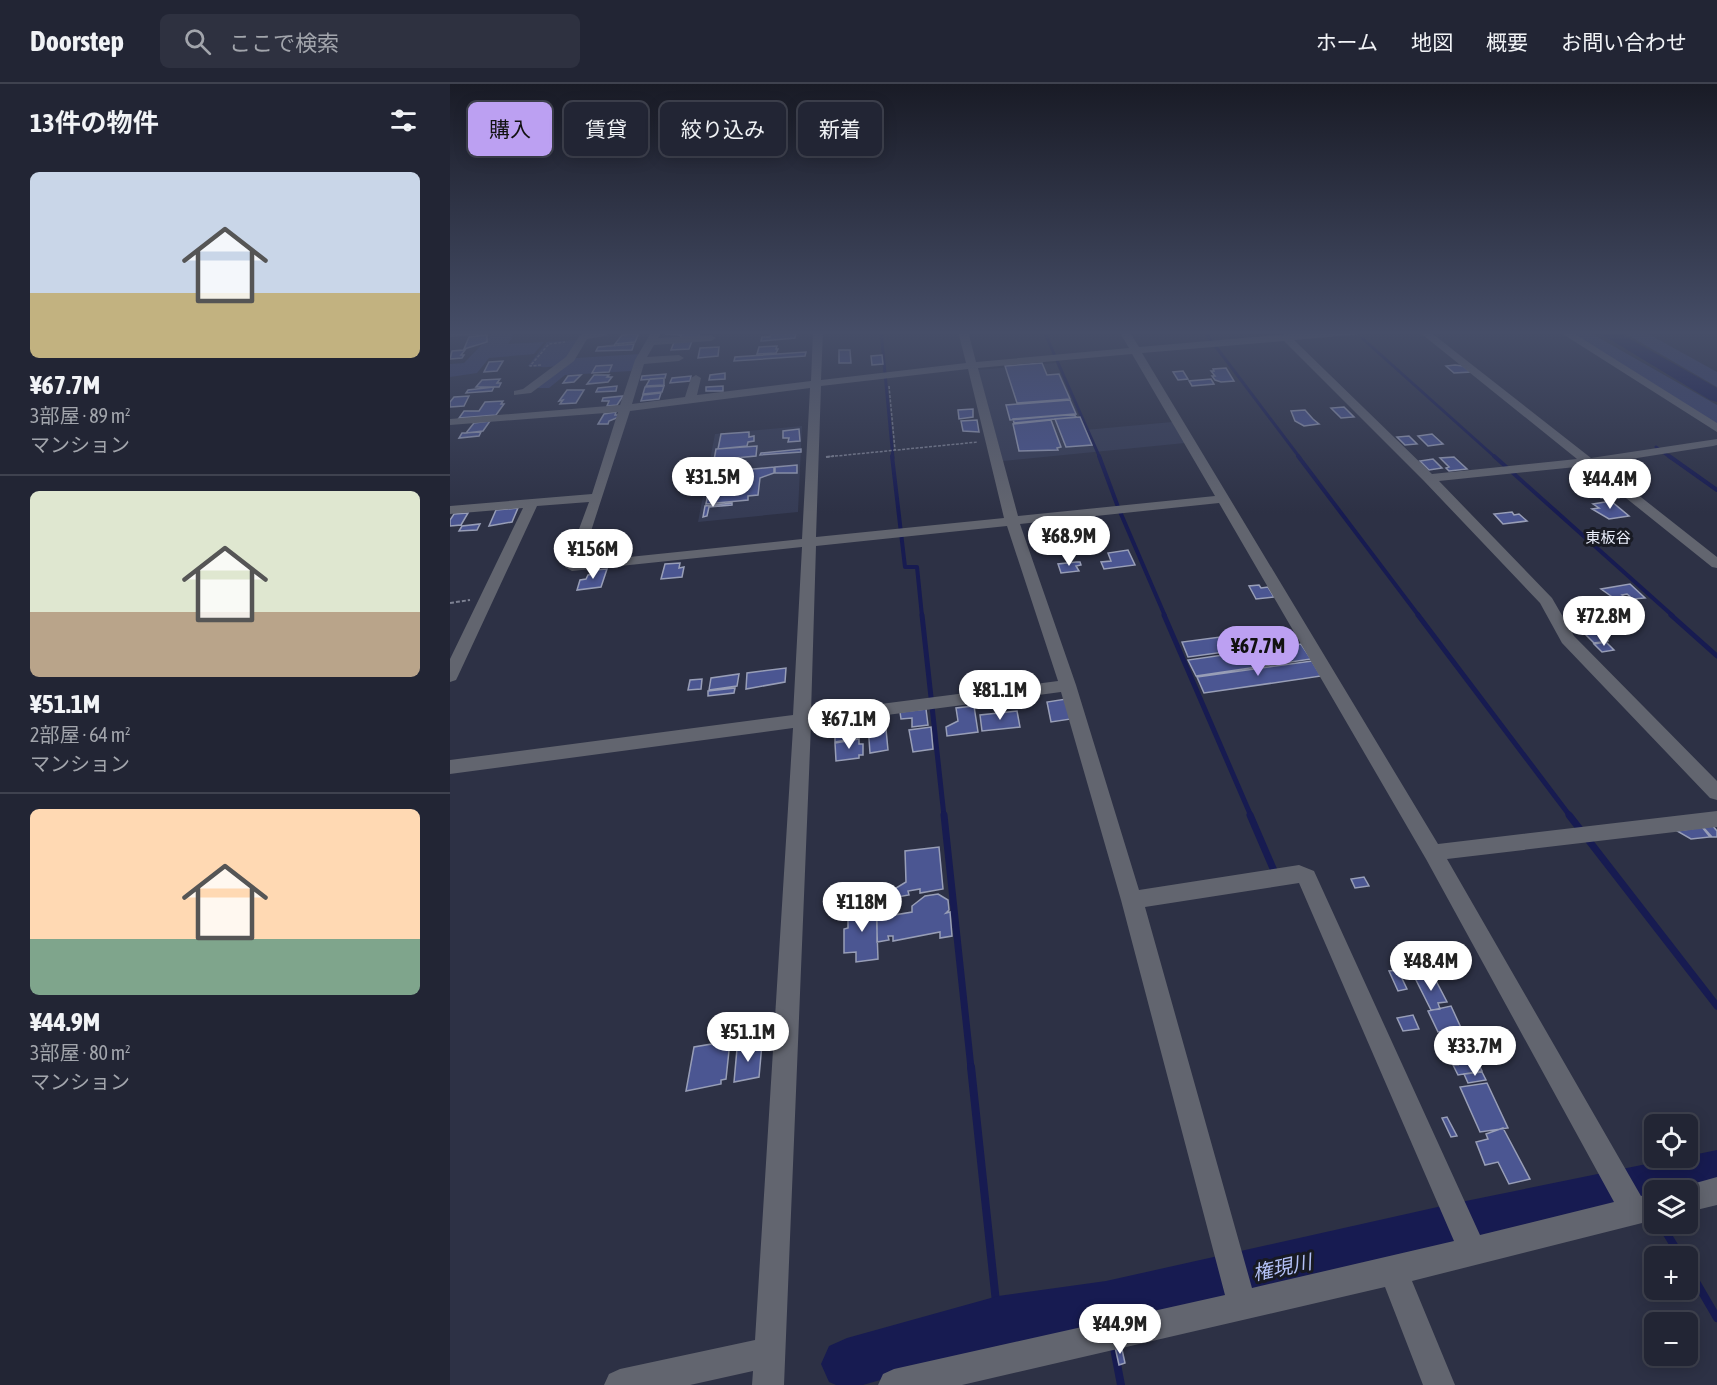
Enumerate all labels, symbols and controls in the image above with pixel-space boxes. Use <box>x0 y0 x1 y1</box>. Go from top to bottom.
search box <box>160 14 580 68</box>
text: Doorstep <box>30 25 124 57</box>
icon: search <box>181 25 214 58</box>
text: ここで検索 <box>229 30 339 56</box>
text: ホーム <box>1316 30 1378 54</box>
text: 地図 <box>1411 30 1453 54</box>
text: 概要 <box>1486 30 1528 54</box>
text: お問い合わせ <box>1561 30 1687 54</box>
chip: 購入 <box>468 102 552 156</box>
chip: 賃貸 <box>564 102 648 156</box>
chip: 絞り込み <box>660 102 786 156</box>
chip: 新着 <box>798 102 882 156</box>
icon: filters <box>387 104 420 137</box>
text: 13件の物件 <box>30 108 158 138</box>
icon: home <box>171 211 279 319</box>
text: ¥67.7M <box>30 370 100 400</box>
text: 3部屋 · 89 m² <box>30 404 131 427</box>
text: マンション <box>30 433 130 456</box>
pin: ¥31.5M <box>664 457 762 508</box>
pin: ¥44.4M <box>1561 459 1659 510</box>
text: ¥31.5M <box>686 465 740 488</box>
text: ¥44.4M <box>1583 467 1637 490</box>
pin: ¥68.9M <box>1020 516 1118 567</box>
text: ¥68.9M <box>1042 524 1096 547</box>
pin: ¥156M <box>551 529 635 580</box>
district label: 東板谷 <box>1585 529 1631 546</box>
icon: home <box>171 530 279 638</box>
text: ¥156M <box>568 537 618 560</box>
pin: ¥72.8M <box>1555 596 1653 647</box>
text: ¥72.8M <box>1577 604 1631 627</box>
pin: ¥67.7M <box>1209 626 1307 677</box>
text: ¥67.7M <box>1231 634 1285 657</box>
pin: ¥81.1M <box>951 670 1049 721</box>
text: ¥81.1M <box>973 678 1027 701</box>
text: ¥51.1M <box>30 689 100 719</box>
pin: ¥67.1M <box>800 699 898 750</box>
text: ¥67.1M <box>822 707 876 730</box>
text: 2部屋 · 64 m² <box>30 723 131 746</box>
text: マンション <box>30 752 130 775</box>
icon: home <box>171 848 279 956</box>
pin: ¥118M <box>820 882 904 933</box>
text: ¥118M <box>837 890 887 913</box>
pin: ¥48.4M <box>1382 941 1480 992</box>
text: ¥48.4M <box>1404 949 1458 972</box>
text: ¥44.9M <box>30 1007 100 1037</box>
pin: ¥51.1M <box>699 1012 797 1063</box>
text: ¥51.1M <box>721 1020 775 1043</box>
pin: ¥33.7M <box>1426 1026 1524 1077</box>
text: ¥33.7M <box>1448 1034 1502 1057</box>
text: 3部屋 · 80 m² <box>30 1041 131 1064</box>
text: マンション <box>30 1070 130 1093</box>
map controls <box>1644 1114 1698 1366</box>
button: locate <box>1644 1114 1698 1168</box>
button: layers <box>1644 1180 1698 1234</box>
button: + <box>1644 1246 1698 1300</box>
water label: 権現川 <box>1250 1249 1316 1284</box>
pin: ¥44.9M <box>1071 1304 1169 1355</box>
text: ¥44.9M <box>1093 1312 1147 1335</box>
button: − <box>1644 1312 1698 1366</box>

